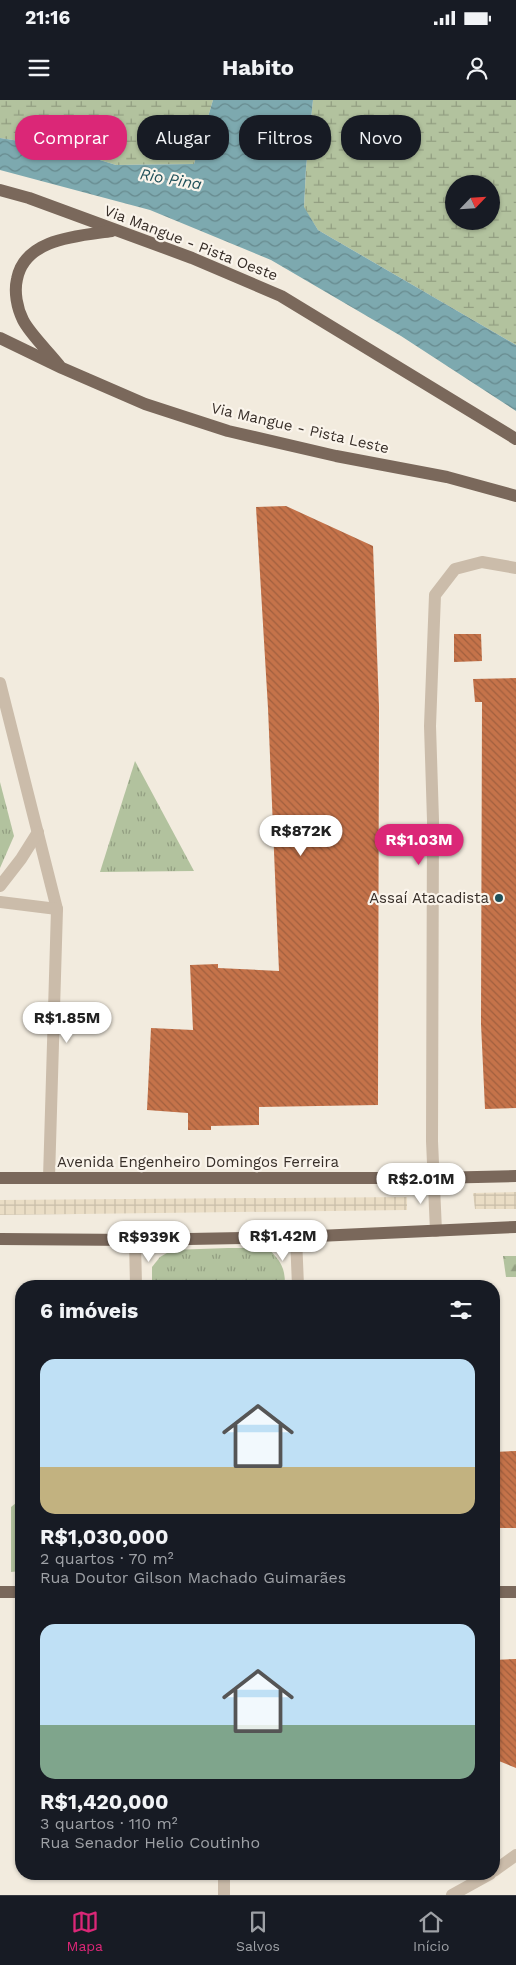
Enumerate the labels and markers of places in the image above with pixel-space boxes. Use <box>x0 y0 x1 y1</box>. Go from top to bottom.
pin: R$872K <box>260 814 342 857</box>
pin: R$1.03M <box>373 824 465 866</box>
place label: Assaí Atacadista <box>369 889 490 907</box>
marker: Assaí Atacadista <box>493 892 505 904</box>
pin: R$1.85M <box>21 1002 113 1044</box>
pin: R$2.01M <box>375 1162 467 1205</box>
pin: R$939K <box>108 1220 190 1263</box>
pin: R$1.42M <box>237 1220 329 1262</box>

